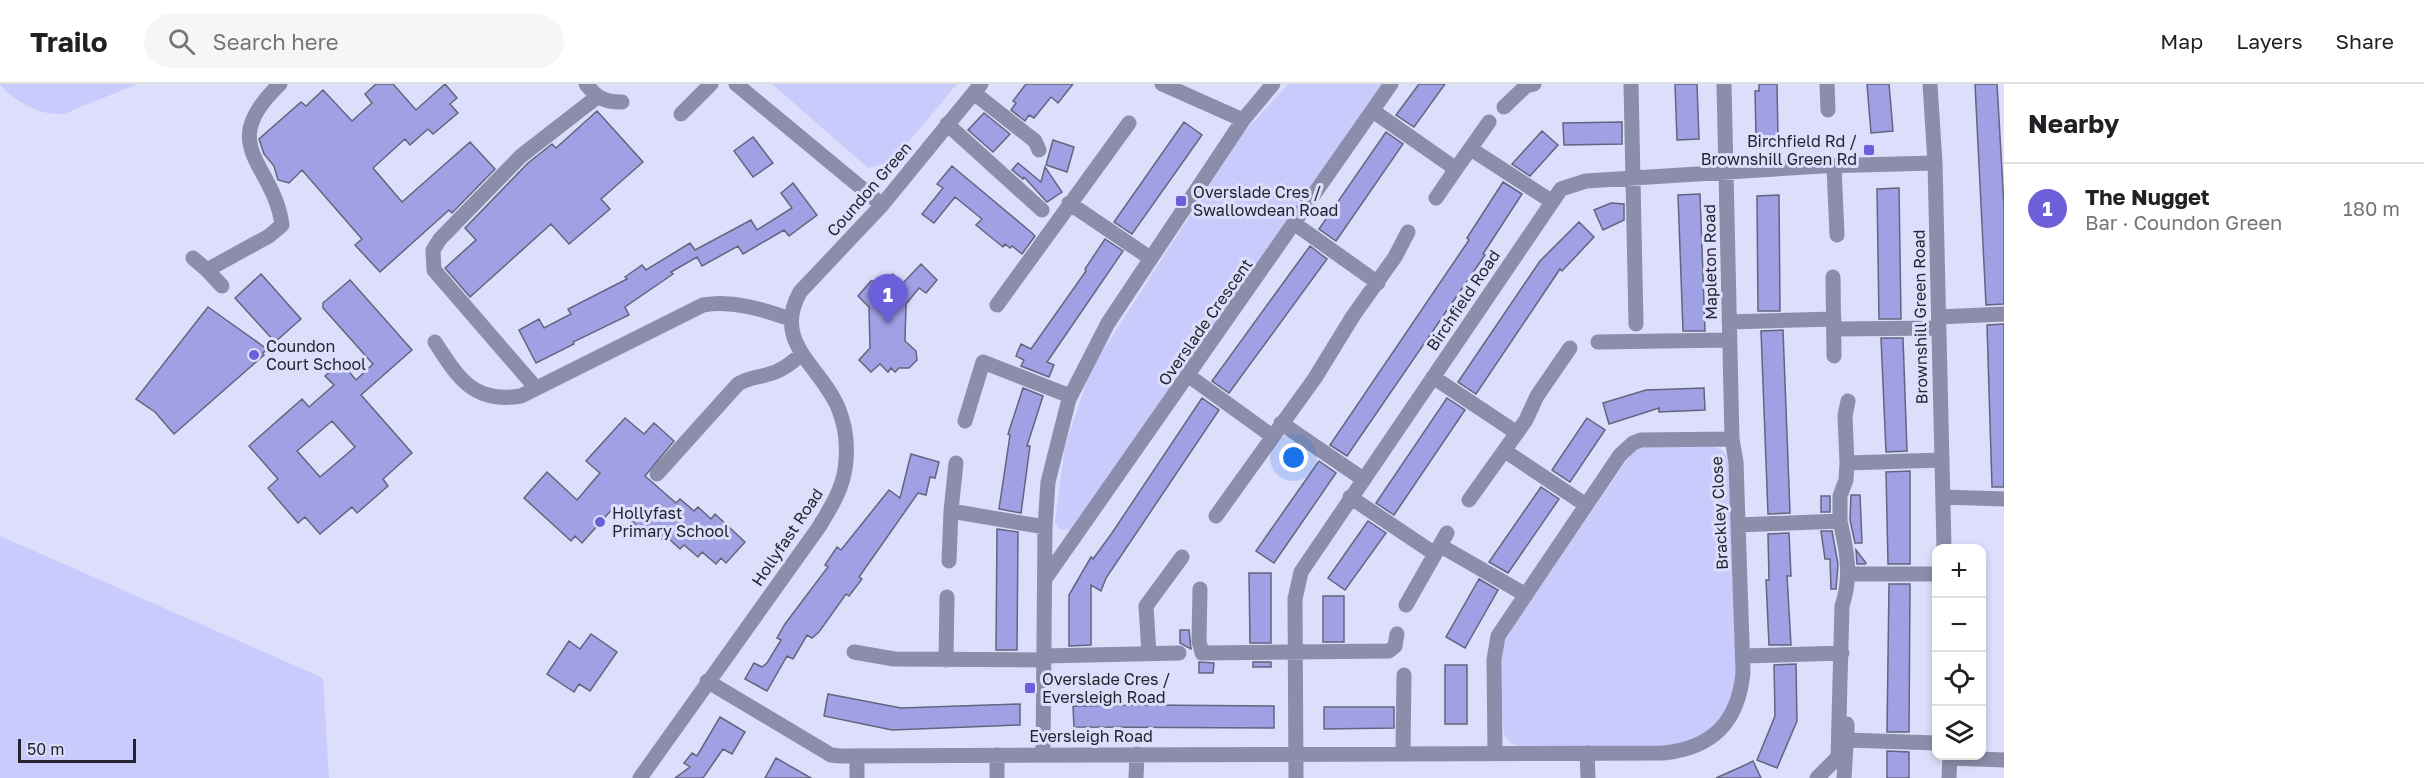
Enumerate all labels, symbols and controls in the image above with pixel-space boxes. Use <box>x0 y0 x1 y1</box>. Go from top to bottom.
search box <box>144 14 564 68</box>
text: Trailo <box>30 25 108 58</box>
icon: search <box>165 25 198 58</box>
text: Search here <box>213 28 339 55</box>
text: Map <box>2160 28 2203 54</box>
text: Layers <box>2236 28 2303 54</box>
text: Share <box>2336 28 2394 54</box>
text: Nearby <box>2028 108 2119 139</box>
place label: Birchfield Rd / Brownshill Green Rd <box>1701 131 1857 169</box>
street label: Coundon Green <box>822 138 916 240</box>
marker: Birchfield Rd / Brownshill Green Rd <box>1862 143 1876 157</box>
place label: Overslade Cres / Swallowdean Road <box>1193 182 1338 220</box>
text: The Nugget <box>2085 183 2210 210</box>
marker: Overslade Cres / Swallowdean Road <box>1174 194 1188 208</box>
text: 1 <box>2042 196 2053 220</box>
text: 180 m <box>2343 196 2400 220</box>
street label: Mapleton Road <box>1699 204 1721 320</box>
text: Bar · Coundon Green <box>2085 210 2282 234</box>
street label: Brownshill Green Road <box>1908 229 1932 405</box>
street label: Birchfield Road <box>1422 246 1504 354</box>
street label: Overslade Crescent <box>1154 255 1256 389</box>
pin: 1 <box>868 274 908 324</box>
place label: Coundon Court School <box>266 336 366 374</box>
marker: Coundon Court School <box>247 348 261 362</box>
your location <box>1279 443 1308 472</box>
street label: Brackley Close <box>1706 456 1732 570</box>
street label: Hollyfast Road <box>747 484 827 590</box>
place label: Hollyfast Primary School <box>612 503 729 541</box>
marker: Hollyfast Primary School <box>593 515 607 529</box>
map controls <box>1932 544 1986 760</box>
button: + <box>1932 544 1986 598</box>
button: − <box>1932 598 1986 652</box>
button: locate <box>1932 652 1986 706</box>
place label: Overslade Cres / Eversleigh Road <box>1042 669 1170 707</box>
marker: Overslade Cres / Eversleigh Road <box>1023 681 1037 695</box>
button: layers <box>1932 706 1986 760</box>
street label: Eversleigh Road <box>1029 726 1153 746</box>
scale bar <box>18 736 136 764</box>
text: 50 m <box>27 739 64 759</box>

